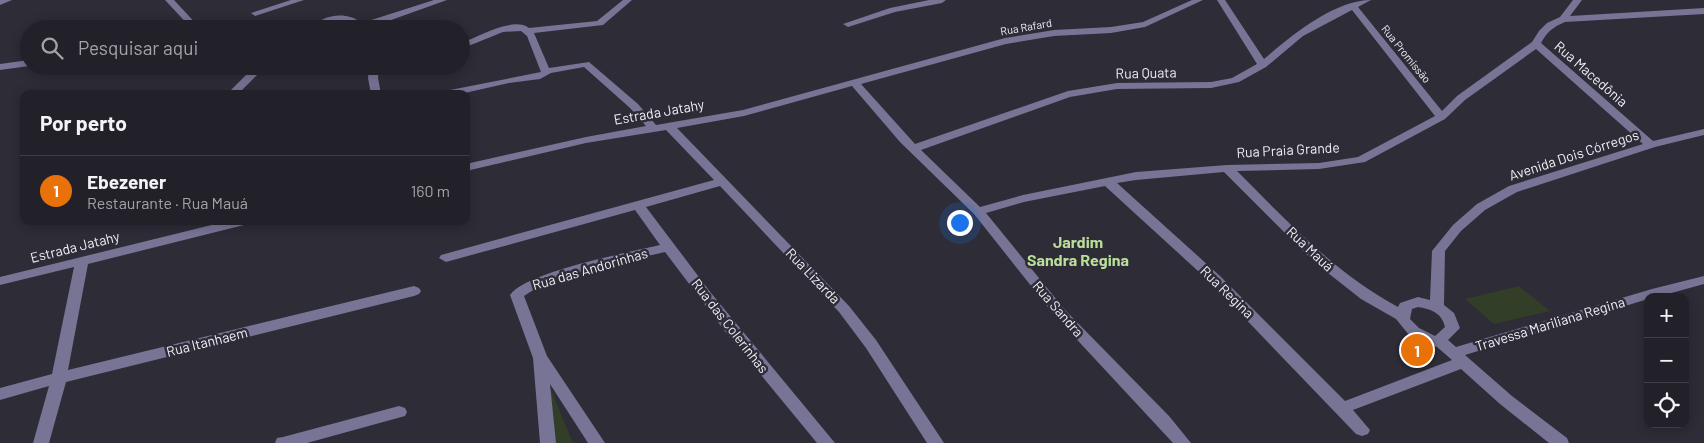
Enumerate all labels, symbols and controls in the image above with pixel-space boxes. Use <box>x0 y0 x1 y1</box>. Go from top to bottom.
street label: Rua Rafard <box>999 16 1053 37</box>
search box <box>20 20 470 75</box>
street label: Rua Promissão <box>1379 22 1434 85</box>
icon: search <box>38 34 66 62</box>
text: Pesquisar aqui <box>78 36 198 59</box>
street label: Rua Macedônia <box>1551 37 1631 110</box>
street label: Rua Quata <box>1115 63 1177 82</box>
street label: Estrada Jatahy <box>612 95 706 128</box>
text: Por perto <box>40 110 127 135</box>
street label: Avenida Dois Córregos <box>1507 125 1641 184</box>
street label: Rua Praia Grande <box>1236 138 1340 161</box>
text: Ebezener <box>87 170 166 193</box>
text: 1 <box>53 181 59 200</box>
text: 160 m <box>411 181 450 200</box>
text: Restaurante · Rua Mauá <box>87 193 248 212</box>
your location <box>947 210 973 236</box>
street label: Rua Mauá <box>1283 223 1337 275</box>
street label: Estrada Jatahy <box>28 227 122 266</box>
district label: Jardim Sandra Regina <box>1027 232 1129 269</box>
street label: Rua das Andorinhas <box>530 244 650 293</box>
street label: Rua Lizarda <box>783 244 844 307</box>
street label: Rua Regina <box>1197 262 1258 321</box>
street label: Rua das Colerinhas <box>688 275 773 376</box>
street label: Rua Sandra <box>1029 277 1087 340</box>
street label: Travessa Mariliana Regina <box>1473 293 1627 354</box>
map controls <box>1644 293 1689 428</box>
button: + <box>1644 293 1689 338</box>
street label: Rua Itanhaem <box>164 323 249 360</box>
pin: 1 <box>1401 331 1433 369</box>
button: − <box>1644 338 1689 383</box>
button: locate <box>1644 383 1689 428</box>

